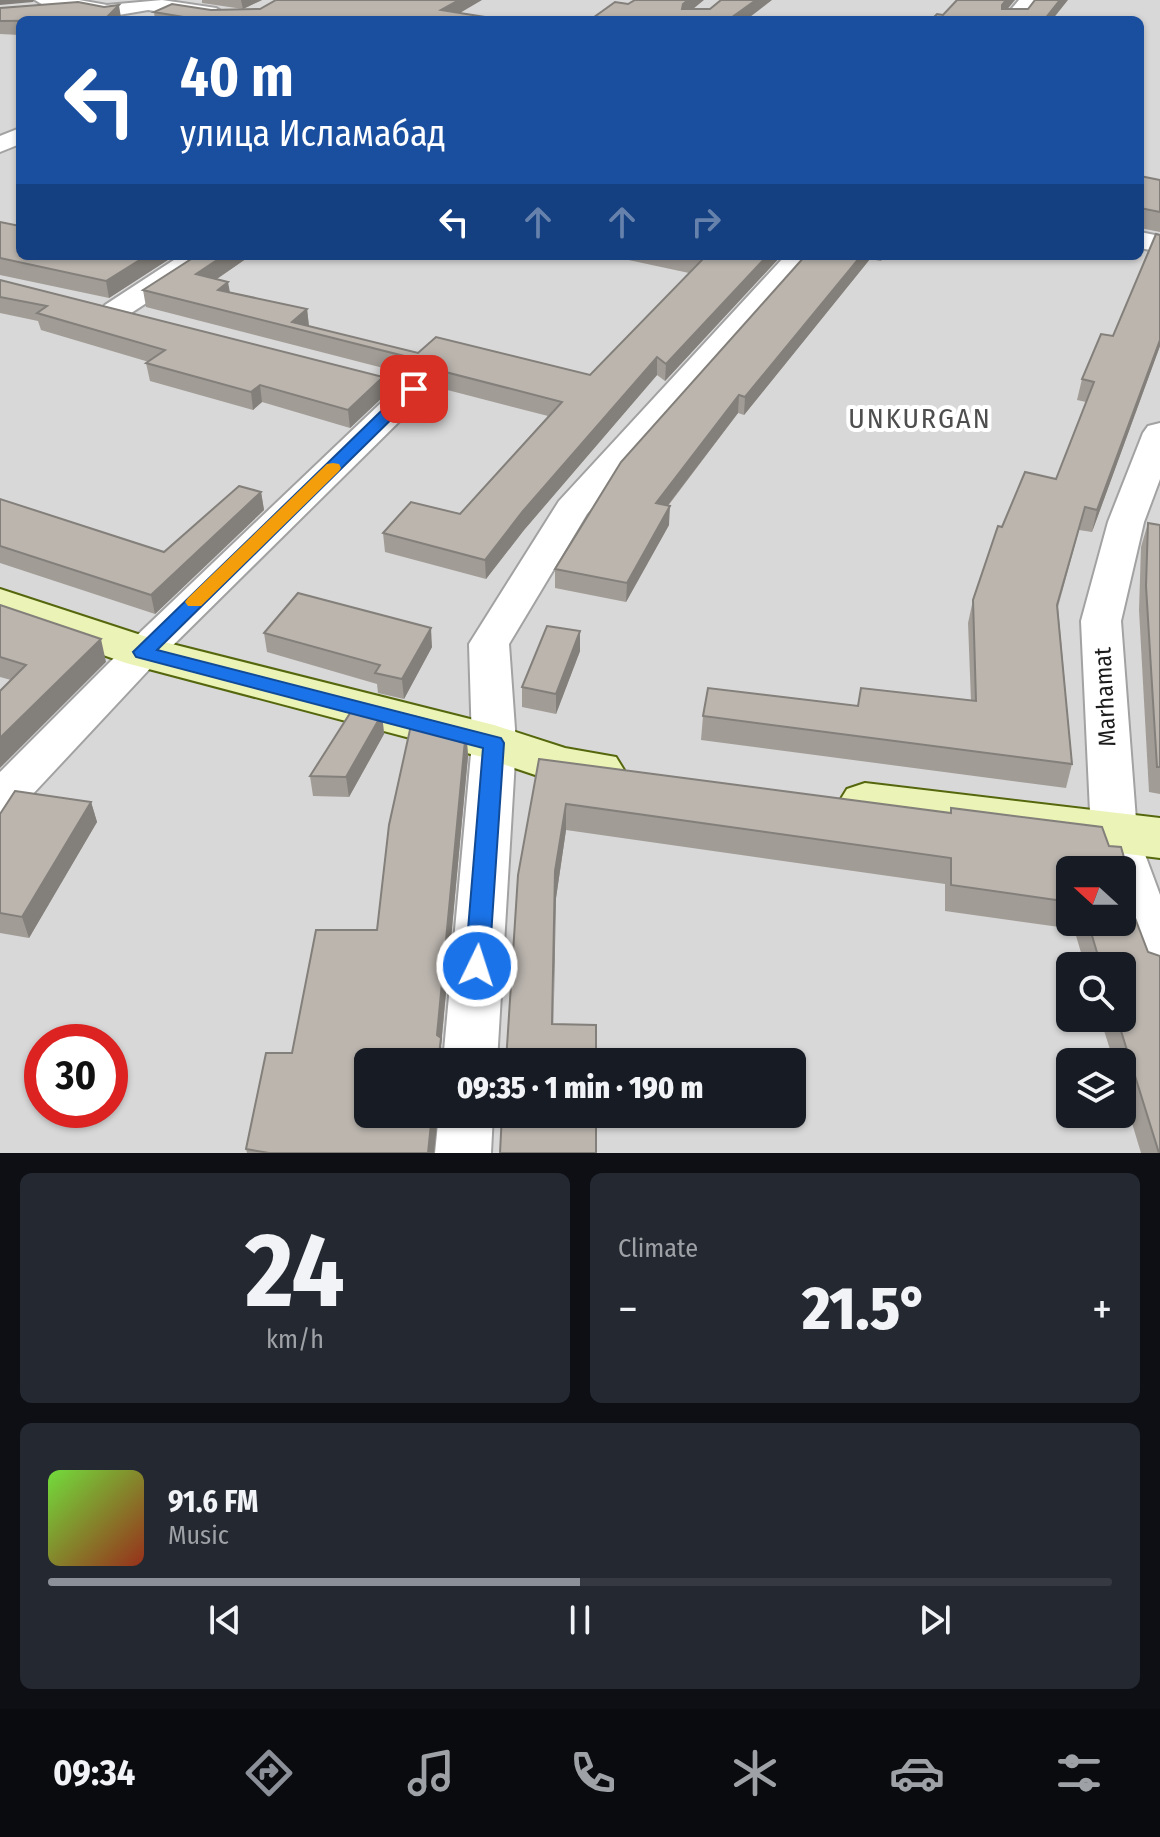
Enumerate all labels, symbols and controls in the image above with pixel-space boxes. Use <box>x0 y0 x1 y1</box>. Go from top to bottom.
text: 40 m <box>180 44 294 111</box>
icon: left <box>48 48 152 152</box>
text: улица Исламабад <box>180 112 446 156</box>
icon: left <box>432 200 476 244</box>
icon: ahead <box>516 200 560 244</box>
icon: ahead <box>600 200 644 244</box>
icon: right <box>684 200 728 244</box>
pin <box>380 355 448 423</box>
icon: arrive <box>392 367 436 411</box>
district label: UNKURGAN <box>848 402 992 435</box>
street label: Marhamat <box>1088 646 1122 748</box>
north arrow <box>1056 856 1136 936</box>
map controls <box>1056 856 1136 1128</box>
position arrow <box>435 924 519 1008</box>
button: search <box>1056 952 1136 1032</box>
speed limit sign: 30 <box>24 1024 128 1128</box>
button: layers <box>1056 1048 1136 1128</box>
text: 09:35 · 1 min · 190 m <box>457 1070 703 1106</box>
text: 24 <box>245 1209 345 1334</box>
text: Climate <box>618 1233 698 1264</box>
text: 21.5° <box>802 1273 928 1345</box>
text: − <box>618 1283 638 1336</box>
text: + <box>1092 1283 1112 1336</box>
text: km/h <box>266 1324 324 1355</box>
text: 91.6 FM <box>168 1484 258 1520</box>
text: Music <box>168 1520 229 1551</box>
icon: previous <box>203 1598 247 1642</box>
icon: pause <box>558 1598 602 1642</box>
icon: next <box>913 1598 957 1642</box>
icon: directions <box>241 1745 297 1801</box>
icon: music <box>403 1745 459 1801</box>
icon: phone <box>565 1745 621 1801</box>
icon: climate <box>727 1745 783 1801</box>
icon: car <box>889 1745 945 1801</box>
icon: filters <box>1051 1745 1107 1801</box>
text: 09:34 <box>53 1751 135 1795</box>

